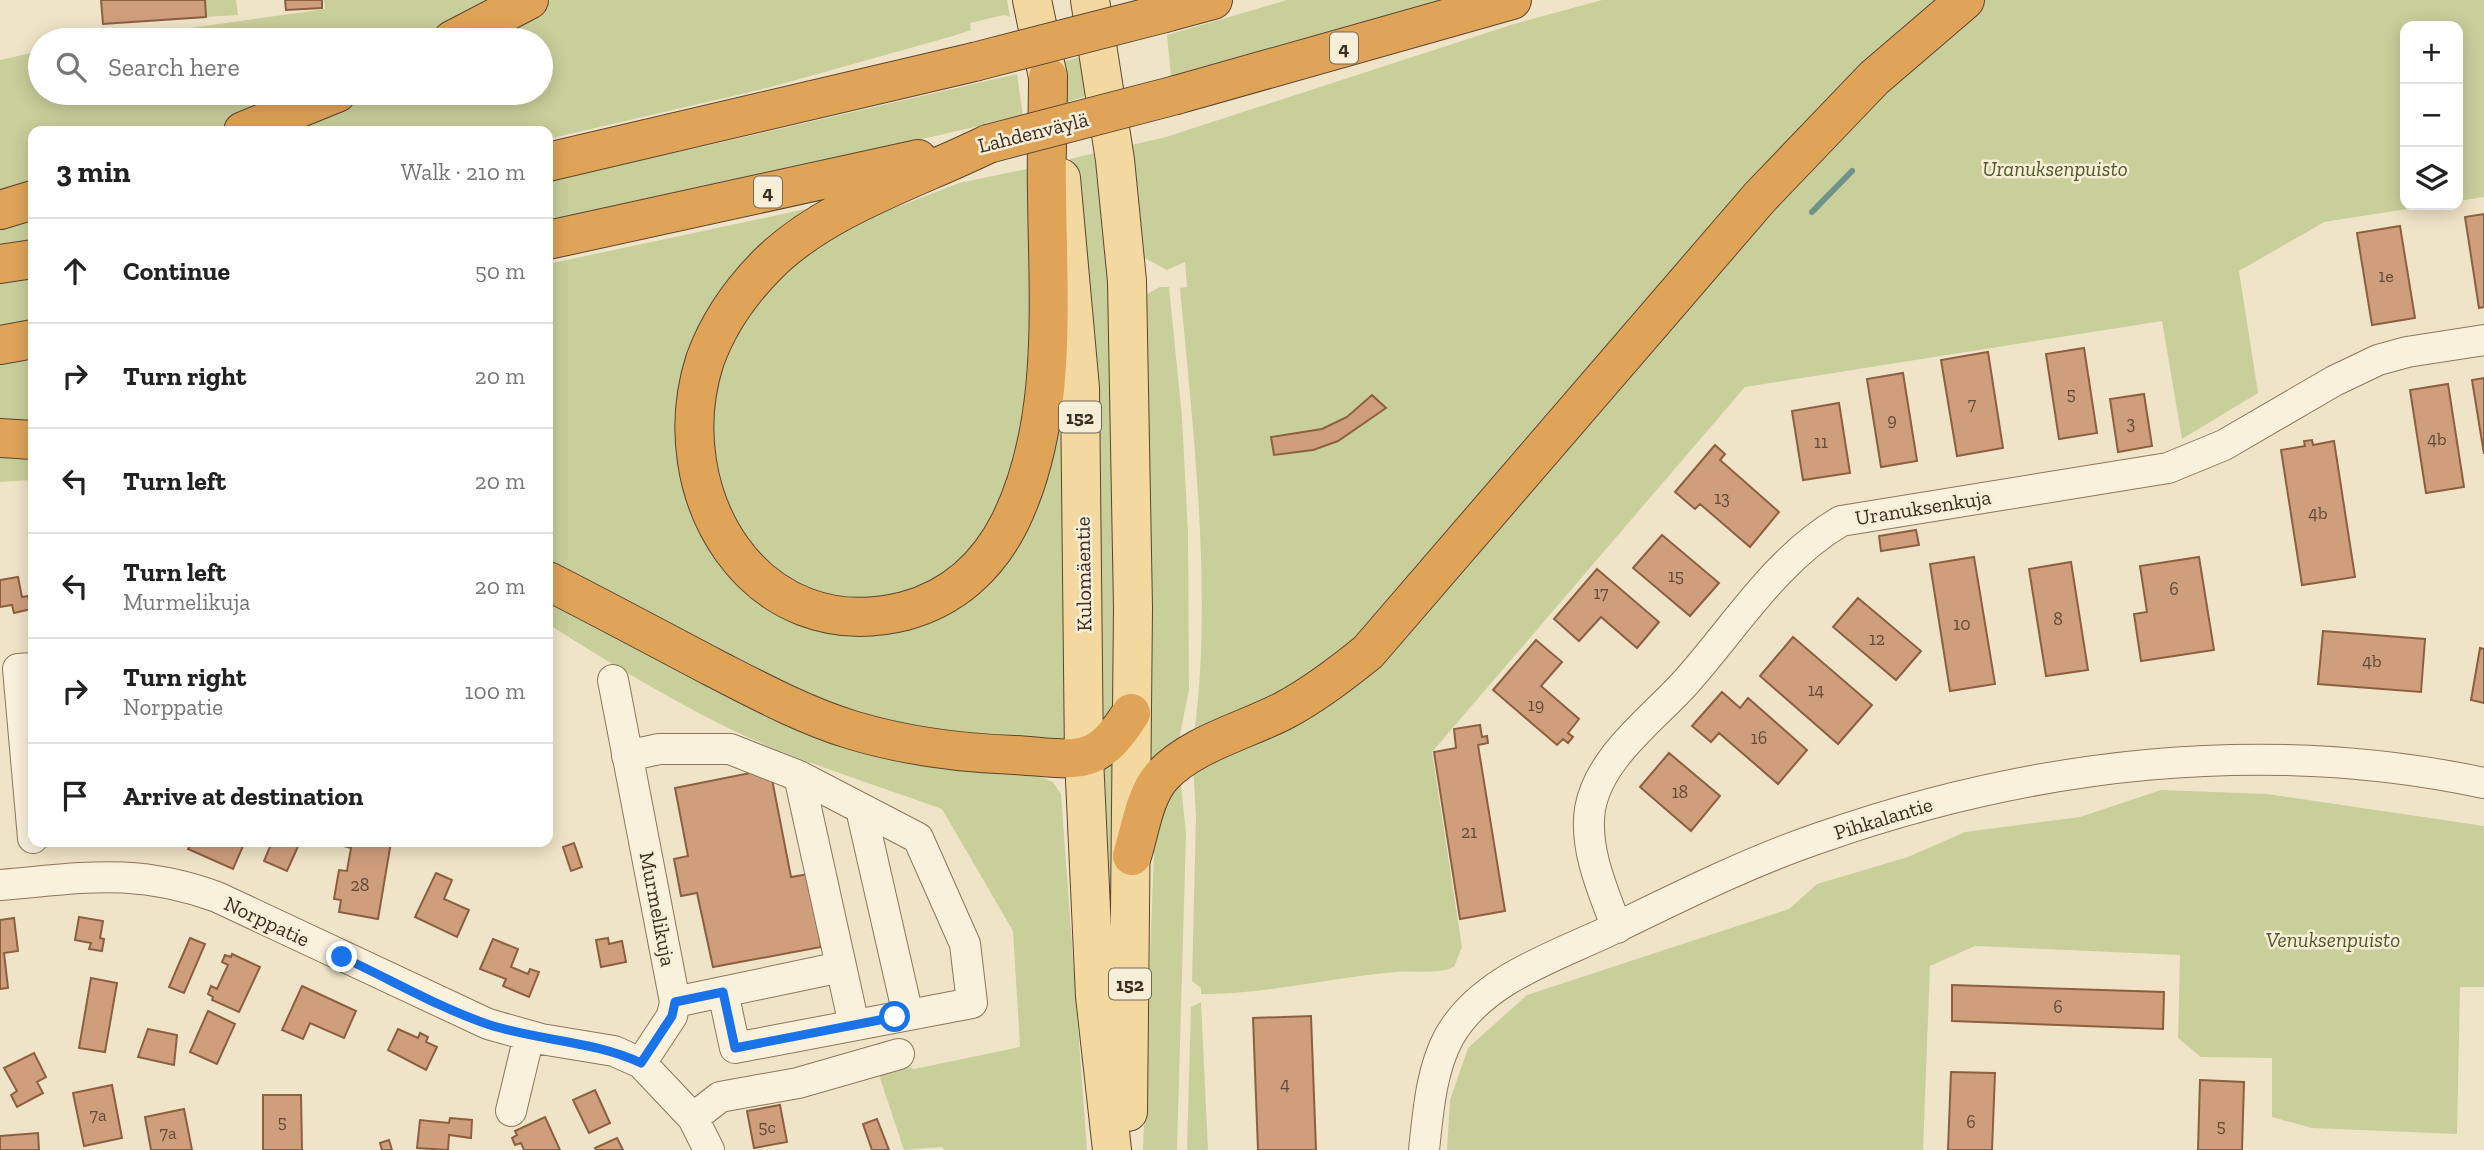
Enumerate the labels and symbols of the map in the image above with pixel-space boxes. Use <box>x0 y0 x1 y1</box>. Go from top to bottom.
road number: 4 <box>1330 32 1358 64</box>
street label: Lahdenväylä <box>975 106 1091 158</box>
park label: Uranuksenpuisto <box>1982 156 2128 181</box>
road number: 4 <box>754 176 782 208</box>
house number: 1e <box>2378 265 2394 287</box>
house number: 5 <box>2066 383 2076 405</box>
house number: 7 <box>1968 393 1977 415</box>
road number: 152 <box>1059 402 1101 432</box>
house number: 9 <box>1887 409 1897 431</box>
house number: 3 <box>2127 412 2136 434</box>
house number: 4b <box>2427 428 2447 450</box>
house number: 11 <box>1814 431 1828 453</box>
street label: Uranuksenkuja <box>1853 484 1993 531</box>
house number: 13 <box>1714 487 1730 509</box>
house number: 4b <box>2308 502 2328 524</box>
street label: Kulomäentie <box>1069 516 1097 632</box>
house number: 15 <box>1668 565 1684 587</box>
house number: 6 <box>2169 578 2179 600</box>
house number: 17 <box>1593 582 1609 604</box>
house number: 8 <box>2053 608 2063 630</box>
house number: 10 <box>1953 613 1971 635</box>
house number: 12 <box>1869 628 1885 650</box>
house number: 4b <box>2362 650 2382 672</box>
house number: 14 <box>1808 679 1825 701</box>
house number: 19 <box>1528 694 1544 716</box>
house number: 16 <box>1751 727 1767 749</box>
house number: 18 <box>1672 781 1688 803</box>
street label: Pihkalantie <box>1831 791 1936 845</box>
house number: 21 <box>1461 821 1477 843</box>
street label: Murmelikuja <box>634 850 681 969</box>
house number: 28 <box>351 874 369 896</box>
street label: Norppatie <box>220 890 314 952</box>
park label: Venuksenpuisto <box>2266 927 2400 952</box>
route end <box>326 941 357 972</box>
road number: 152 <box>1109 968 1151 1000</box>
house number: 6 <box>2053 996 2063 1018</box>
route start <box>879 1001 910 1032</box>
house number: 4 <box>1280 1073 1290 1095</box>
house number: 7a <box>89 1104 107 1126</box>
house number: 5 <box>277 1111 287 1133</box>
house number: 6 <box>1966 1111 1976 1133</box>
house number: 5 <box>2216 1115 2226 1137</box>
house number: 5c <box>758 1116 776 1138</box>
house number: 7a <box>159 1122 177 1144</box>

